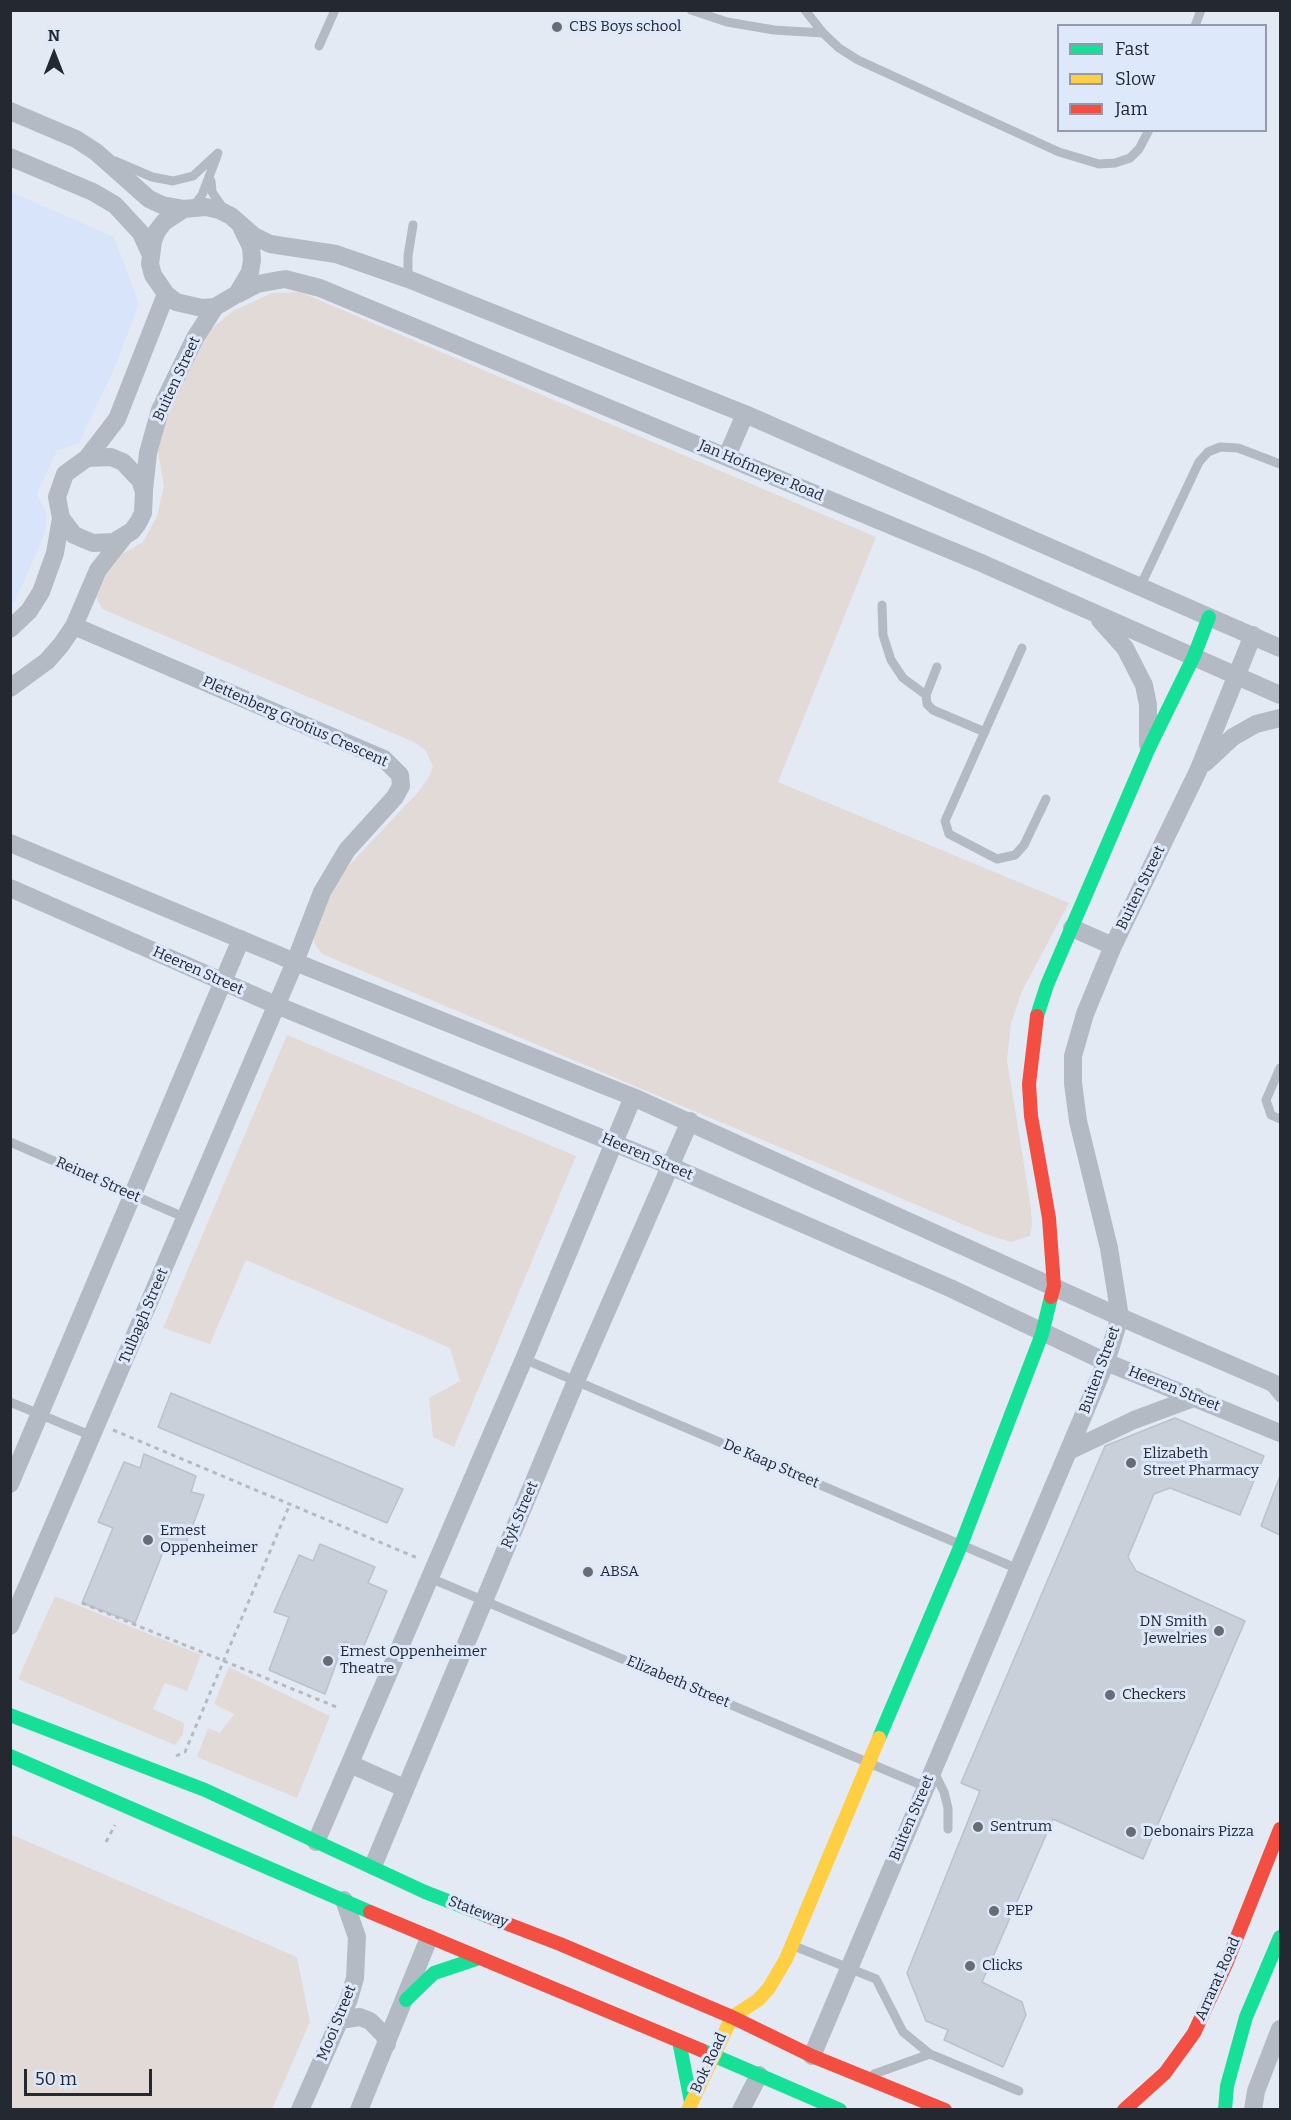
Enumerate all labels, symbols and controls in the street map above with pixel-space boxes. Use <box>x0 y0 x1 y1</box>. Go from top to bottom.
place label: CBS Boys school <box>569 18 681 36</box>
marker: CBS Boys school <box>550 20 564 34</box>
north arrow <box>24 24 84 84</box>
legend <box>1057 24 1267 132</box>
text: N <box>48 26 60 45</box>
text: Fast <box>1115 38 1150 60</box>
text: Slow <box>1115 68 1155 90</box>
text: Jam <box>1115 98 1148 120</box>
street label: Buiten Street <box>150 334 204 424</box>
street label: Jan Hofmeyer Road <box>696 437 826 505</box>
street label: Plettenberg Grotius Crescent <box>200 673 390 771</box>
street label: Buiten Street <box>1113 843 1169 933</box>
street label: Heeren Street <box>150 943 246 999</box>
street label: Heeren Street <box>599 1130 695 1184</box>
street label: Reinet Street <box>53 1153 143 1207</box>
street label: Tulbagh Street <box>116 1266 172 1366</box>
street label: Buiten Street <box>1076 1324 1124 1416</box>
street label: Heeren Street <box>1125 1362 1223 1416</box>
street label: De Kaap Street <box>720 1436 822 1492</box>
place label: Elizabeth Street Pharmacy <box>1143 1445 1259 1480</box>
marker: Elizabeth Street Pharmacy <box>1124 1456 1138 1470</box>
street label: Ryk Street <box>498 1479 542 1551</box>
place label: Ernest Oppenheimer <box>160 1522 258 1557</box>
marker: Ernest Oppenheimer <box>141 1533 155 1547</box>
place label: ABSA <box>600 1563 639 1581</box>
marker: ABSA <box>581 1565 595 1579</box>
place label: DN Smith Jewelries <box>1139 1613 1207 1648</box>
marker: DN Smith Jewelries <box>1212 1624 1226 1638</box>
place label: Ernest Oppenheimer Theatre <box>340 1643 487 1678</box>
street label: Elizabeth Street <box>624 1652 732 1712</box>
marker: Ernest Oppenheimer Theatre <box>321 1654 335 1668</box>
place label: Checkers <box>1122 1686 1186 1704</box>
marker: Checkers <box>1103 1688 1117 1702</box>
street label: Buiten Street <box>886 1772 938 1864</box>
place label: Sentrum <box>990 1818 1052 1836</box>
marker: Sentrum <box>971 1820 985 1834</box>
place label: Debonairs Pizza <box>1143 1823 1254 1841</box>
marker: Debonairs Pizza <box>1124 1825 1138 1839</box>
street label: Stateway <box>445 1892 511 1932</box>
place label: PEP <box>1006 1902 1033 1920</box>
marker: PEP <box>987 1904 1001 1918</box>
street label: Arrarat Road <box>1192 1935 1244 2023</box>
place label: Clicks <box>982 1957 1023 1975</box>
marker: Clicks <box>963 1959 977 1973</box>
street label: Mooi Street <box>314 1982 360 2064</box>
street label: Bok Road <box>687 2030 731 2096</box>
scale bar <box>27 2057 154 2095</box>
text: 50 m <box>35 2068 77 2090</box>

